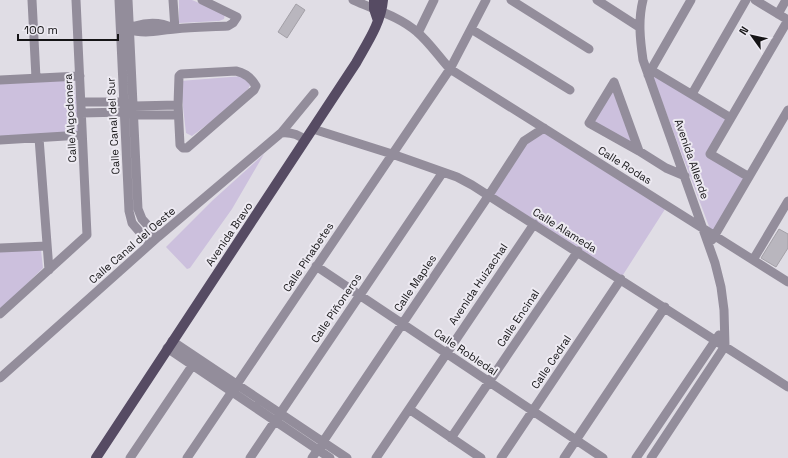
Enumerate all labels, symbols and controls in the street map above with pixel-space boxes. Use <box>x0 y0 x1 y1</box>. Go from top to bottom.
scale bar <box>18 16 118 42</box>
north arrow <box>732 16 772 56</box>
text: 100 m <box>24 22 58 38</box>
text: N <box>736 24 751 37</box>
street label: Calle Algodonera <box>61 73 79 163</box>
street label: Calle Canal del Sur <box>103 77 123 175</box>
street label: Avenida Allende <box>672 117 712 201</box>
street label: Calle Rodas <box>595 143 655 187</box>
street label: Avenida Bravo <box>202 199 256 269</box>
street label: Calle Canal del Oeste <box>86 204 178 286</box>
street label: Calle Alameda <box>530 205 600 256</box>
street label: Calle Pinabetes <box>280 219 337 295</box>
street label: Avenida Huizachal <box>445 241 511 327</box>
street label: Calle Maples <box>391 252 439 314</box>
street label: Calle Piñoneros <box>308 270 364 345</box>
street label: Calle Encinal <box>494 287 542 349</box>
street label: Calle Robledal <box>431 325 501 379</box>
street label: Calle Cedral <box>528 332 574 392</box>

